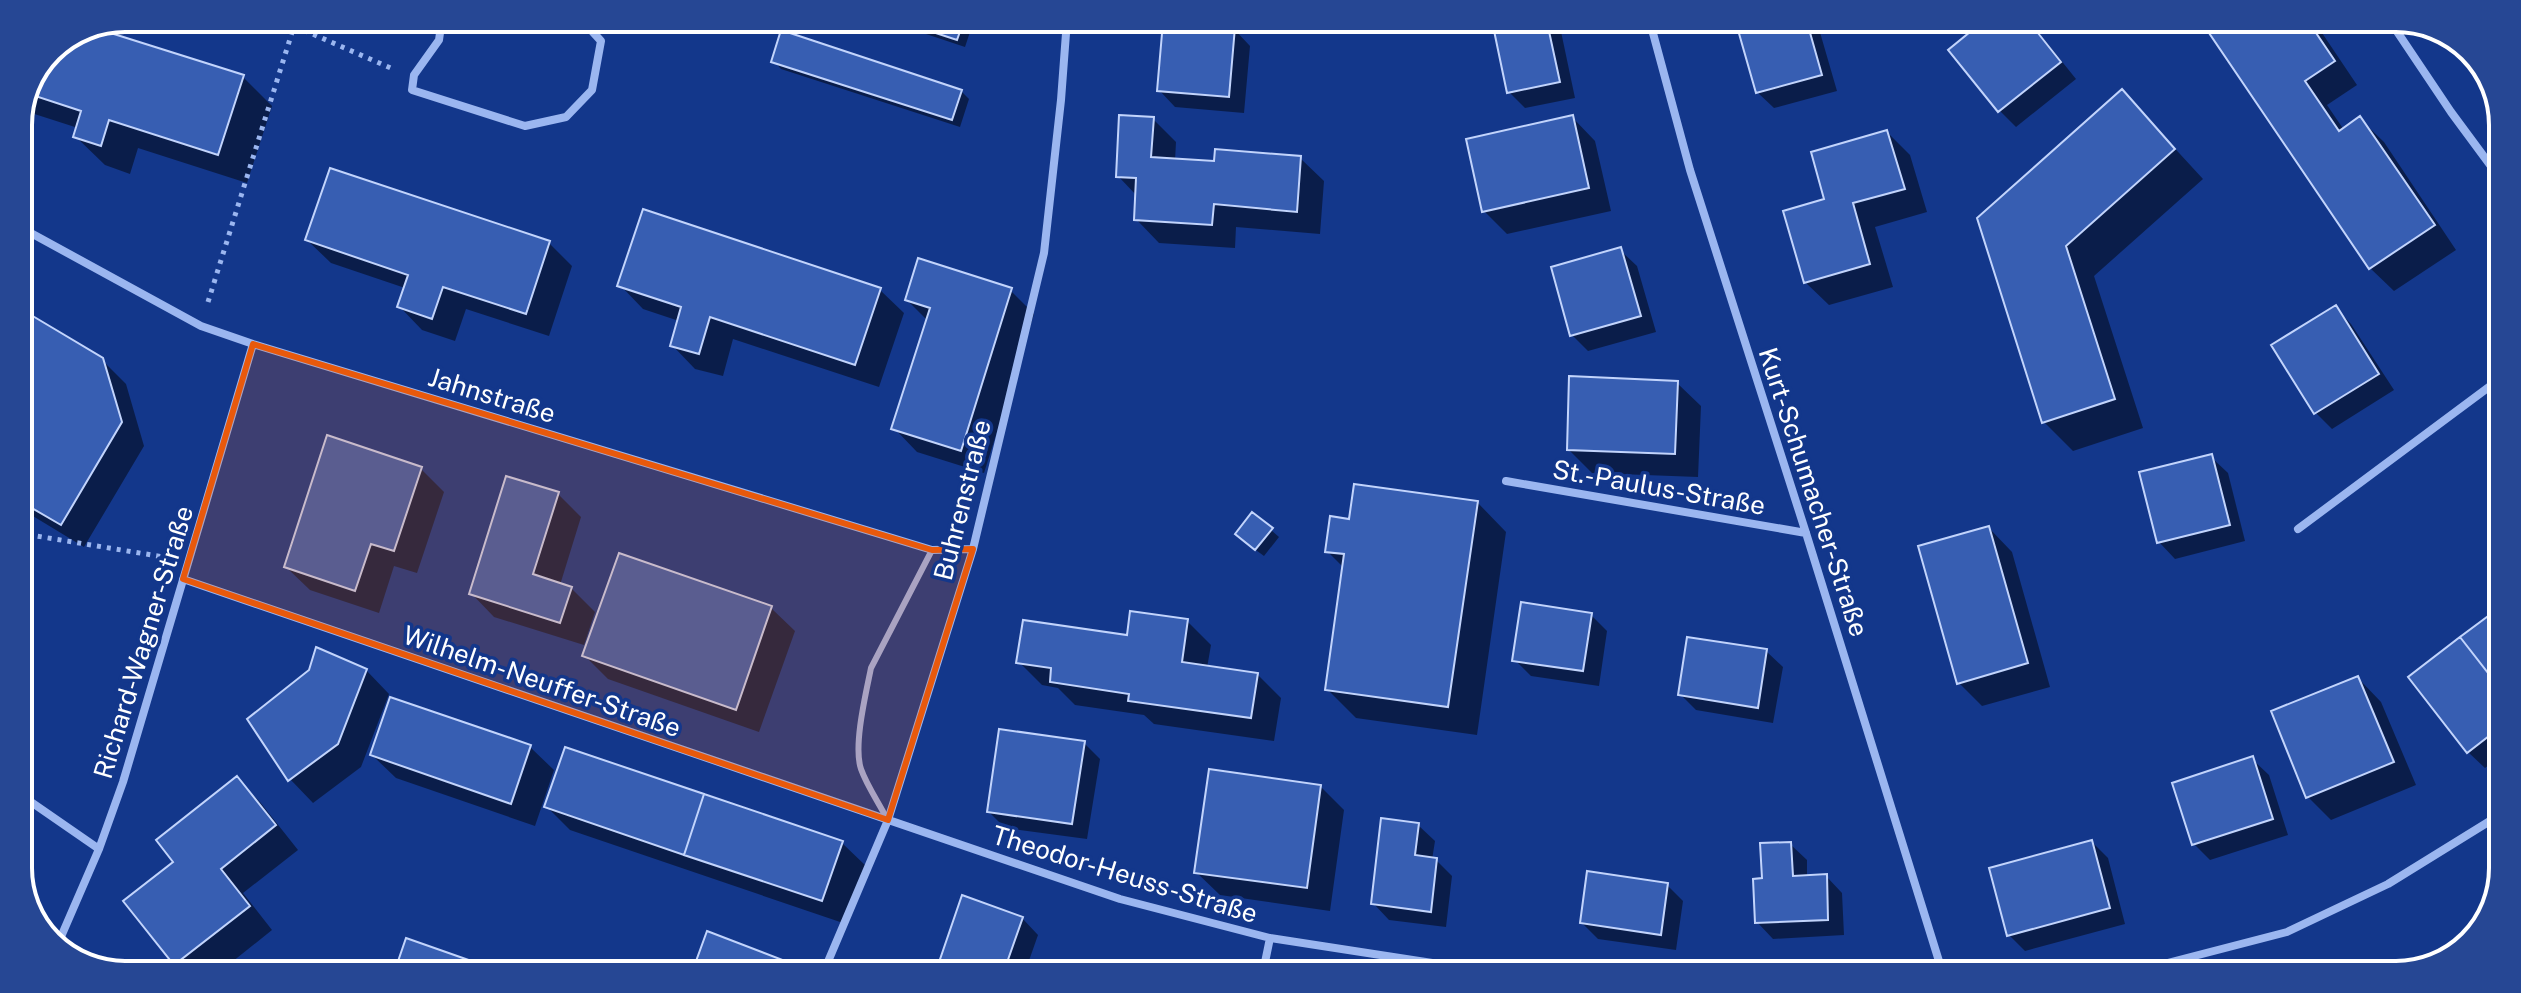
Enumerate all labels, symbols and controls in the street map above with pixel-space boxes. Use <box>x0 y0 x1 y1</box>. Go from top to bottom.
street label: Kurt-Schumacher-Straße <box>1753 344 1875 640</box>
street label: Jahnstraße <box>425 361 559 429</box>
street label: Buhrenstraße <box>927 417 997 583</box>
street label: St.-Paulus-Straße <box>1550 453 1768 521</box>
street label: Richard-Wagner-Straße <box>87 502 199 782</box>
street label: Wilhelm-Neuffer-Straße <box>399 619 685 743</box>
street label: Theodor-Heuss-Straße <box>989 819 1261 929</box>

